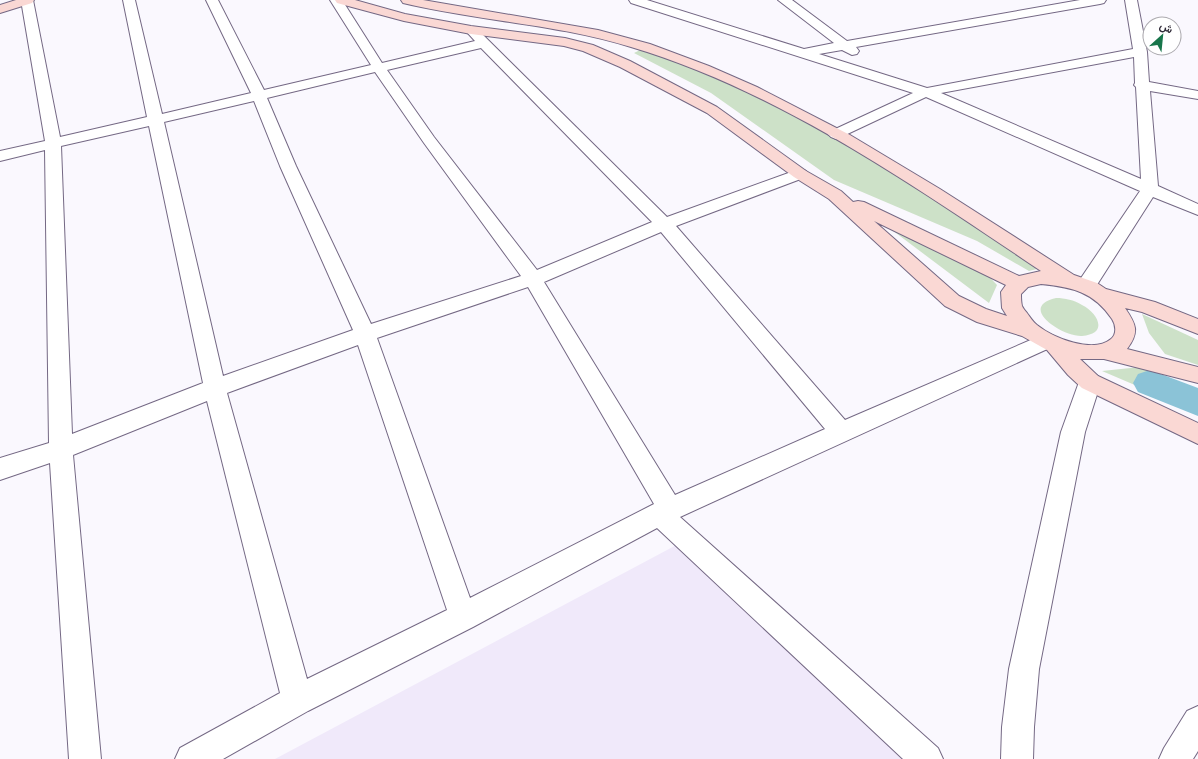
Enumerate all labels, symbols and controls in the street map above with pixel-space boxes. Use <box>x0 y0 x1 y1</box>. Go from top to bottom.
north arrow <box>1142 16 1182 56</box>
text: ش <box>1157 18 1176 36</box>

